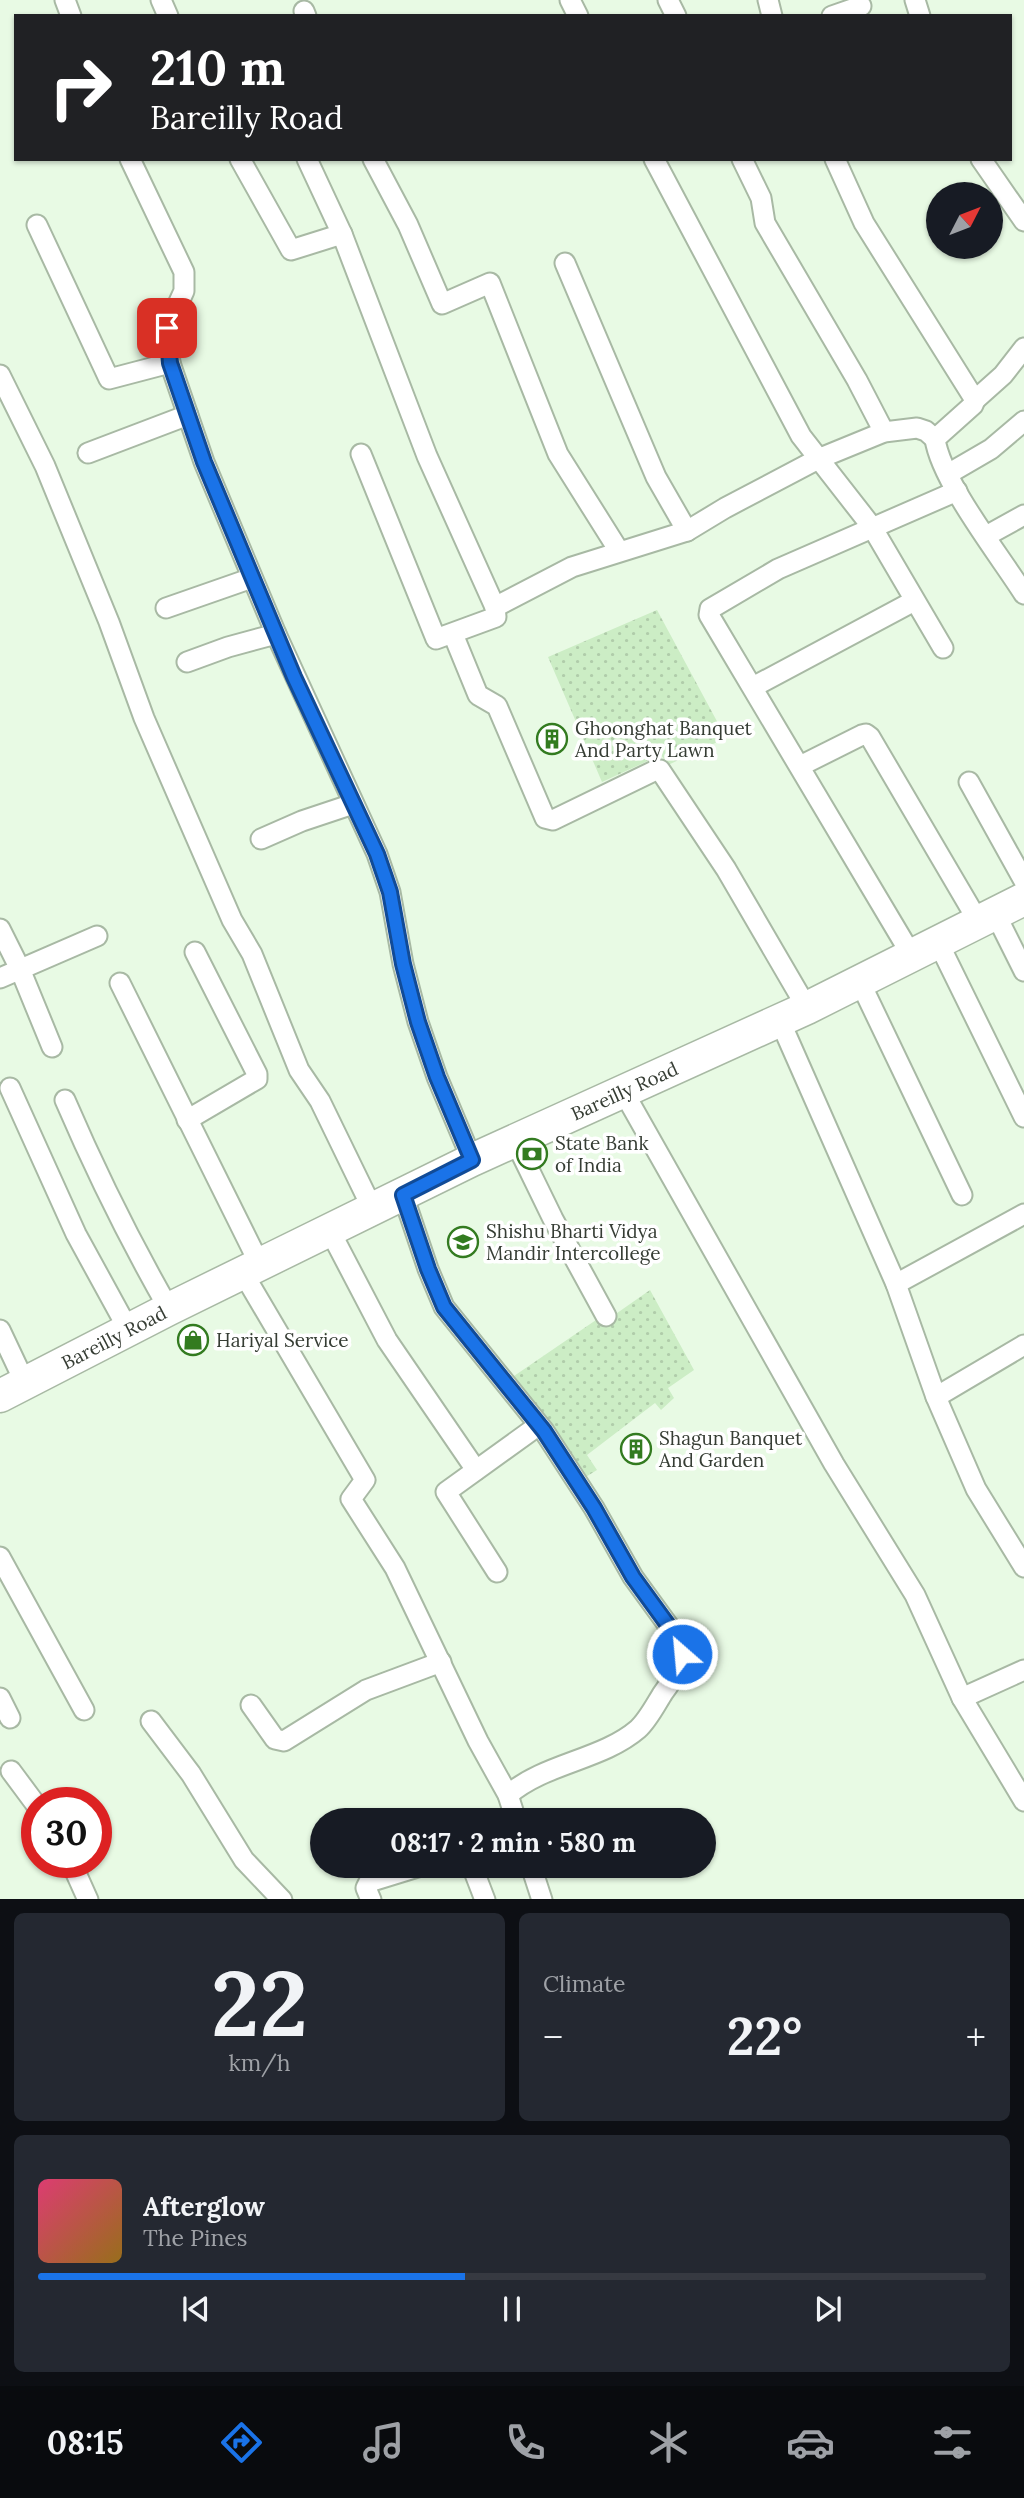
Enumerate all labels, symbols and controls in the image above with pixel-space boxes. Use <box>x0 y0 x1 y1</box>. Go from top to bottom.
text: 210 m <box>150 36 285 98</box>
icon: right <box>35 42 126 133</box>
text: Bareilly Road <box>150 97 343 138</box>
north arrow <box>926 182 1003 259</box>
map controls <box>926 182 1003 259</box>
pin <box>137 298 197 358</box>
icon: arrive <box>148 309 186 347</box>
place label: Ghoonghat Banquet And Party Lawn <box>574 716 753 762</box>
building icon: Ghoonghat Banquet And Party Lawn <box>535 722 569 756</box>
street label: Bareilly Road <box>567 1056 682 1126</box>
place label: State Bank of India <box>555 1131 650 1177</box>
bank icon: State Bank of India <box>515 1137 549 1171</box>
place label: Shishu Bharti Vidya Mandir Intercollege <box>486 1219 661 1265</box>
school or university icon: Shishu Bharti Vidya Mandir Intercollege <box>446 1225 480 1259</box>
street label: Bareilly Road <box>57 1300 170 1374</box>
shop icon: Hariyal Service <box>176 1323 210 1357</box>
place label: Hariyal Service <box>216 1328 349 1352</box>
place label: Shagun Banquet And Garden <box>658 1426 803 1472</box>
building icon: Shagun Banquet And Garden <box>619 1432 653 1466</box>
position arrow <box>645 1617 719 1691</box>
speed limit sign: 30 <box>21 1787 112 1878</box>
text: 08:17 · 2 min · 580 m <box>390 1826 636 1859</box>
text: 22 <box>211 1944 308 2061</box>
text: Climate <box>543 1969 625 1998</box>
text: 22° <box>727 2003 802 2069</box>
text: − <box>543 2013 563 2061</box>
text: + <box>966 2013 986 2061</box>
text: km/h <box>228 2048 291 2077</box>
text: Afterglow <box>143 2190 265 2223</box>
text: The Pines <box>143 2223 248 2252</box>
icon: previous <box>177 2290 215 2328</box>
icon: pause <box>493 2290 531 2328</box>
icon: next <box>809 2290 847 2328</box>
icon: directions <box>217 2418 266 2467</box>
icon: music <box>359 2418 408 2467</box>
icon: phone <box>501 2418 550 2467</box>
icon: climate <box>644 2418 693 2467</box>
icon: car <box>786 2418 835 2467</box>
icon: filters <box>928 2418 977 2467</box>
text: 08:15 <box>47 2422 124 2463</box>

